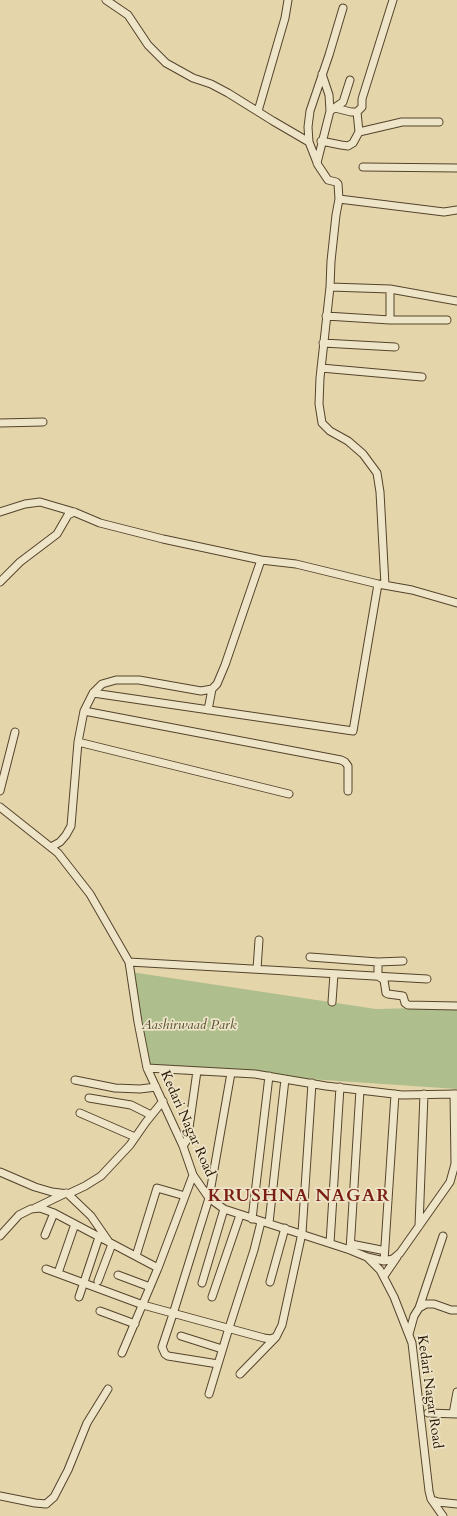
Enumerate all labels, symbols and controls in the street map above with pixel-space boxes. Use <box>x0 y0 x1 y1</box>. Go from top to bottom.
park label: Aashirwaad Park <box>141 1018 237 1034</box>
street label: Kedari Nagar Road <box>156 1068 218 1180</box>
district label: KRUSHNA NAGAR <box>208 1186 390 1208</box>
street label: Kedari Nagar Road <box>413 1334 445 1450</box>

